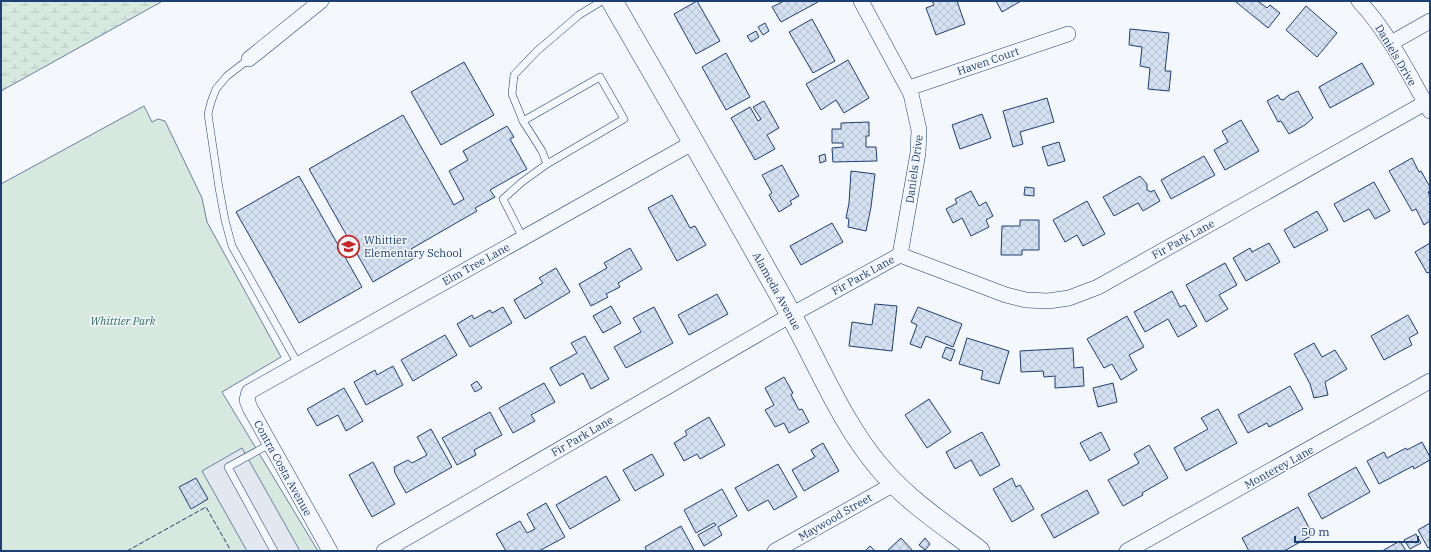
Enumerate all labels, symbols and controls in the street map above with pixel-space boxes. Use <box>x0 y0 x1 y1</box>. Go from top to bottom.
street label: Daniels Drive <box>1372 22 1420 88</box>
street label: Haven Court <box>955 44 1021 78</box>
street label: Daniels Drive <box>902 134 926 204</box>
street label: Fir Park Lane <box>1149 216 1217 262</box>
school or university icon: Whittier Elementary School <box>335 233 361 259</box>
place label: Whittier Elementary School <box>364 233 462 260</box>
street label: Elm Tree Lane <box>440 240 512 288</box>
street label: Alameda Avenue <box>750 249 804 333</box>
street label: Fir Park Lane <box>829 252 897 298</box>
park label: Whittier Park <box>90 314 156 328</box>
street label: Fir Park Lane <box>548 413 616 459</box>
street label: Contra Costa Avenue <box>251 418 315 518</box>
street label: Monterey Lane <box>1242 442 1316 492</box>
street label: Maywood Street <box>796 490 874 544</box>
scale bar <box>1295 518 1418 544</box>
text: 50 m <box>1301 524 1330 539</box>

